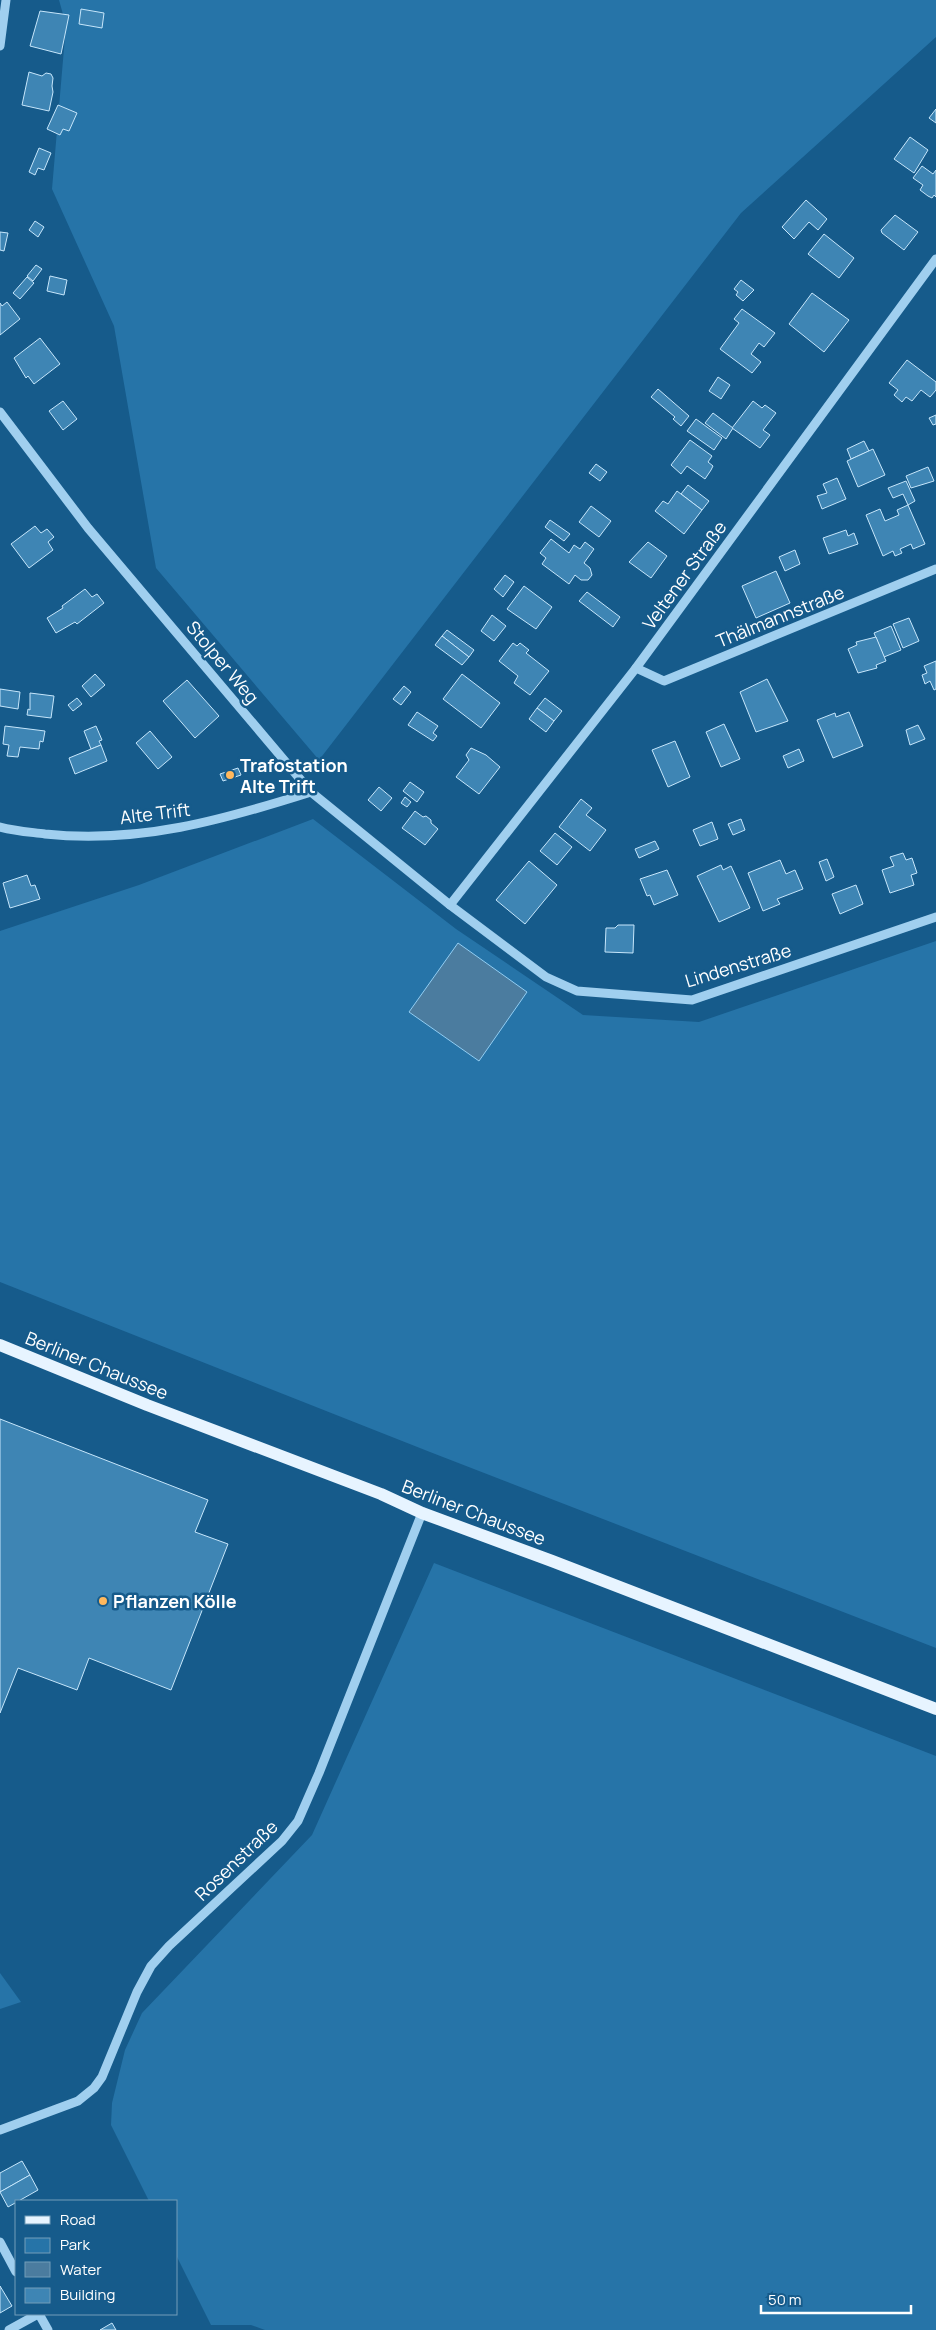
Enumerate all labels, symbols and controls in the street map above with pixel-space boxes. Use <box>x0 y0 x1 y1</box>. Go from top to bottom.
street label: Veltener Straße <box>637 516 731 634</box>
street label: Thälmannstraße <box>712 579 848 653</box>
street label: Stolper Weg <box>181 616 265 708</box>
place label: Trafostation Alte Trift <box>240 753 348 798</box>
marker: Trafostation Alte Trift <box>224 769 236 781</box>
street label: Alte Trift <box>118 797 192 829</box>
street label: Lindenstraße <box>682 937 794 993</box>
street label: Berliner Chaussee <box>22 1325 172 1405</box>
street label: Berliner Chaussee <box>399 1474 549 1550</box>
place label: Pflanzen Kölle <box>113 1589 237 1613</box>
marker: Pflanzen Kölle <box>97 1595 109 1607</box>
street label: Rosenstraße <box>189 1814 283 1906</box>
legend <box>15 2200 178 2315</box>
text: Road <box>60 2209 96 2230</box>
text: Park <box>60 2234 90 2255</box>
text: Water <box>60 2259 102 2280</box>
scale bar <box>761 2282 911 2314</box>
text: Building <box>60 2284 115 2305</box>
text: 50 m <box>768 2289 802 2310</box>

